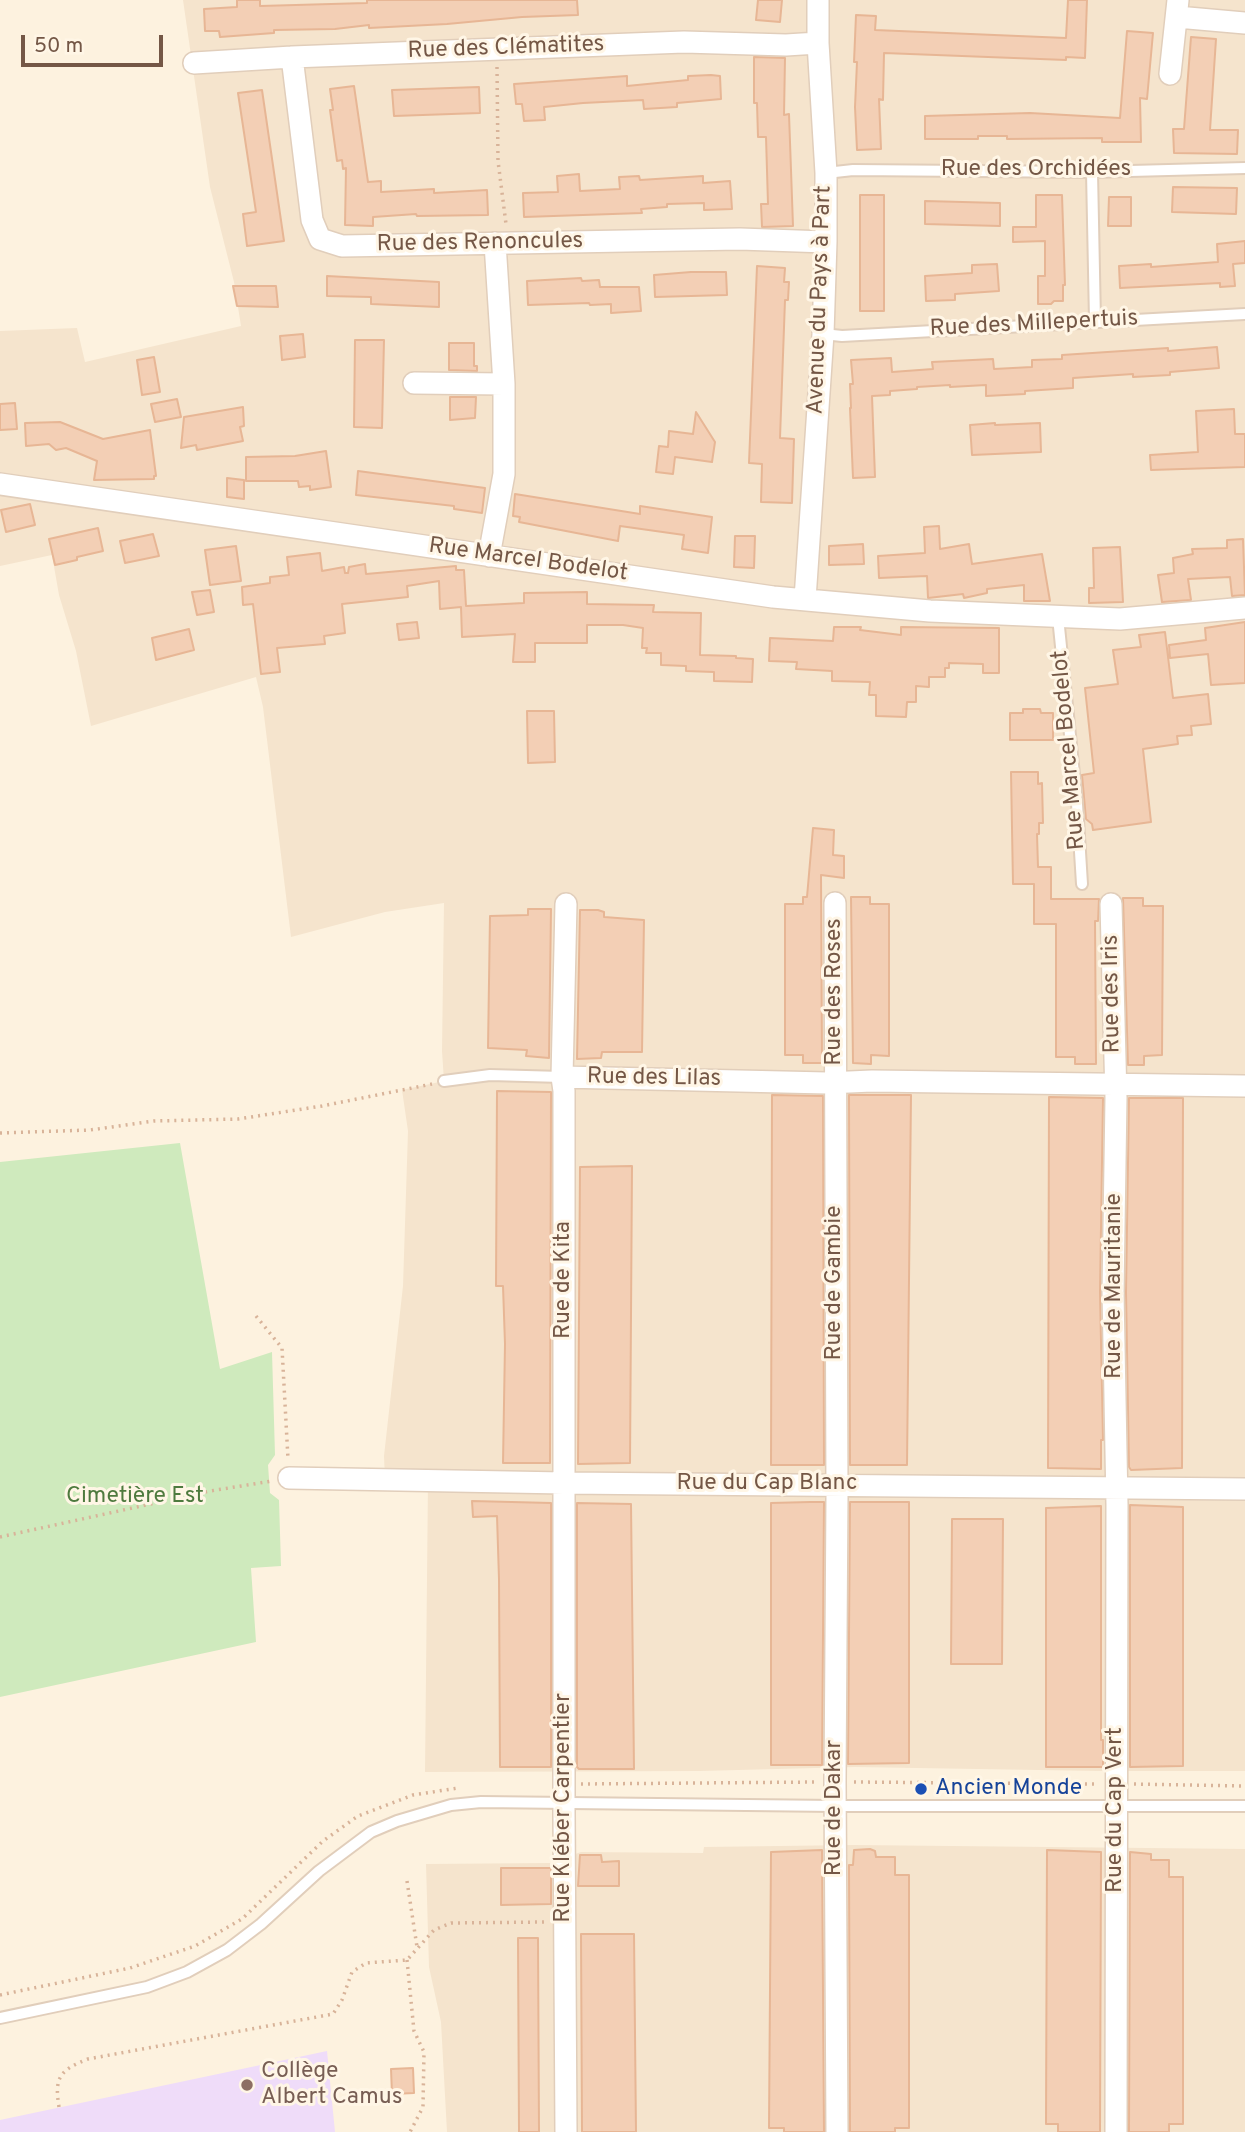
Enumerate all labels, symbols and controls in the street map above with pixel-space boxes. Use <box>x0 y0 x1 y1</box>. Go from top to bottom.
scale bar <box>24 21 166 65</box>
street label: Rue des Clématites <box>407 32 605 66</box>
text: 50 m <box>34 33 83 60</box>
street label: Rue des Orchidées <box>941 156 1131 184</box>
street label: Avenue du Pays à Part <box>803 185 839 415</box>
street label: Rue des Renoncules <box>376 228 584 260</box>
street label: Rue des Millepertuis <box>929 306 1139 344</box>
street label: Rue Marcel Bodelot <box>427 533 629 589</box>
street label: Rue Marcel Bodelot <box>1048 649 1092 851</box>
street label: Rue des Roses <box>821 918 849 1066</box>
street label: Rue des Iris <box>1098 934 1128 1054</box>
street label: Rue des Lilas <box>587 1064 721 1094</box>
street label: Rue de Mauritanie <box>1101 1193 1129 1379</box>
street label: Rue de Gambie <box>821 1205 849 1361</box>
street label: Rue de Kita <box>550 1221 578 1339</box>
street label: Rue du Cap Blanc <box>677 1470 857 1498</box>
park label: Cimetière Est <box>66 1483 204 1511</box>
street label: Rue Kléber Carpentier <box>550 1693 578 1923</box>
street label: Rue du Cap Vert <box>1102 1727 1130 1893</box>
street label: Rue de Dakar <box>821 1740 849 1876</box>
place label: Ancien Monde <box>935 1775 1082 1803</box>
marker: Ancien Monde <box>913 1781 929 1797</box>
place label: Collège Albert Camus <box>261 2058 402 2112</box>
marker: Collège Albert Camus <box>239 2077 255 2093</box>

